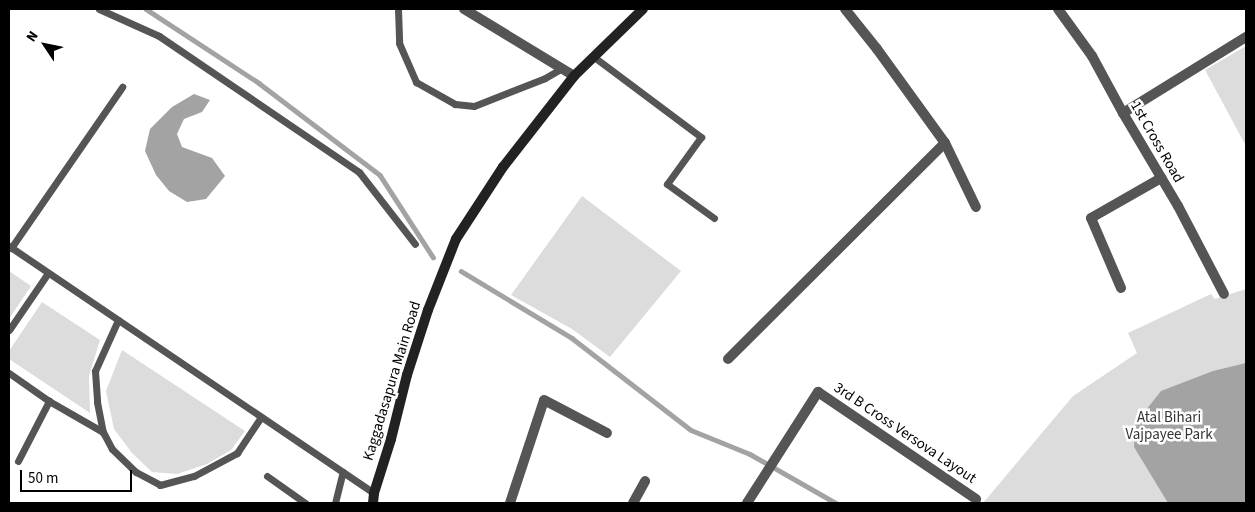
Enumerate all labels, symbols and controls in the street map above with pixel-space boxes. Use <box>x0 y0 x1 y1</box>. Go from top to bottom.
north arrow <box>20 20 70 70</box>
text: N <box>22 27 43 46</box>
street label: 1st Cross Road <box>1126 98 1188 186</box>
street label: Kaggadasapura Main Road <box>359 299 425 463</box>
street label: 3rd B Cross Versova Layout <box>830 379 980 487</box>
park label: Atal Bihari Vajpayee Park <box>1125 408 1213 443</box>
scale bar <box>22 460 135 492</box>
text: 50 m <box>28 468 58 489</box>

